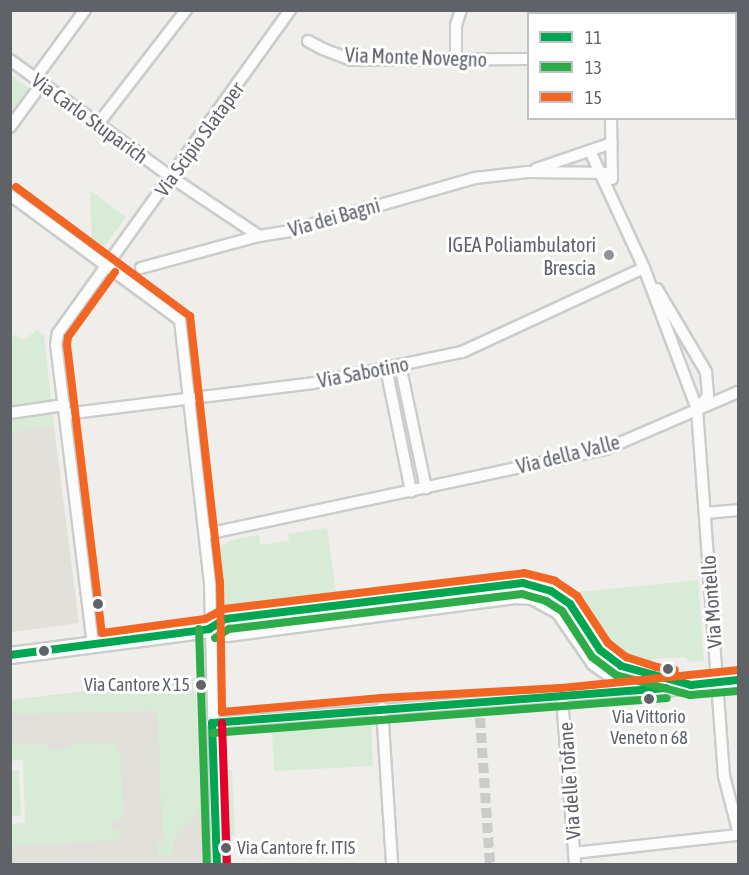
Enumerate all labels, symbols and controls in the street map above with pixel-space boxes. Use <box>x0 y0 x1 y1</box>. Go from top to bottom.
legend <box>527 12 737 120</box>
text: 11 <box>585 27 602 48</box>
street label: Via Monte Novegno <box>345 43 487 71</box>
text: 13 <box>585 57 602 78</box>
street label: Via Carlo Stuparich <box>27 68 153 168</box>
street label: Via Scipio Slataper <box>149 77 249 201</box>
text: 15 <box>585 87 602 108</box>
street label: Via dei Bagni <box>286 193 382 241</box>
place label: IGEA Poliambulatori Brescia <box>447 232 596 279</box>
marker: IGEA Poliambulatori Brescia <box>600 246 618 264</box>
street label: Via Sabotino <box>315 351 411 393</box>
street label: Via della Valle <box>514 430 622 478</box>
street label: Via Montello <box>696 555 726 649</box>
unlabelled marker <box>92 598 104 610</box>
unlabelled marker <box>38 645 50 657</box>
unlabelled marker <box>662 663 674 675</box>
place label: Via Cantore X 15 <box>84 674 190 696</box>
marker: Via Cantore X 15 <box>195 679 207 691</box>
marker: Via Vittorio Veneto n 68 <box>643 693 655 705</box>
place label: Via Vittorio Veneto n 68 <box>610 707 688 750</box>
street label: Via delle Tofane <box>553 721 585 841</box>
place label: Via Cantore fr. ITIS <box>237 837 355 859</box>
marker: Via Cantore fr. ITIS <box>220 842 232 854</box>

